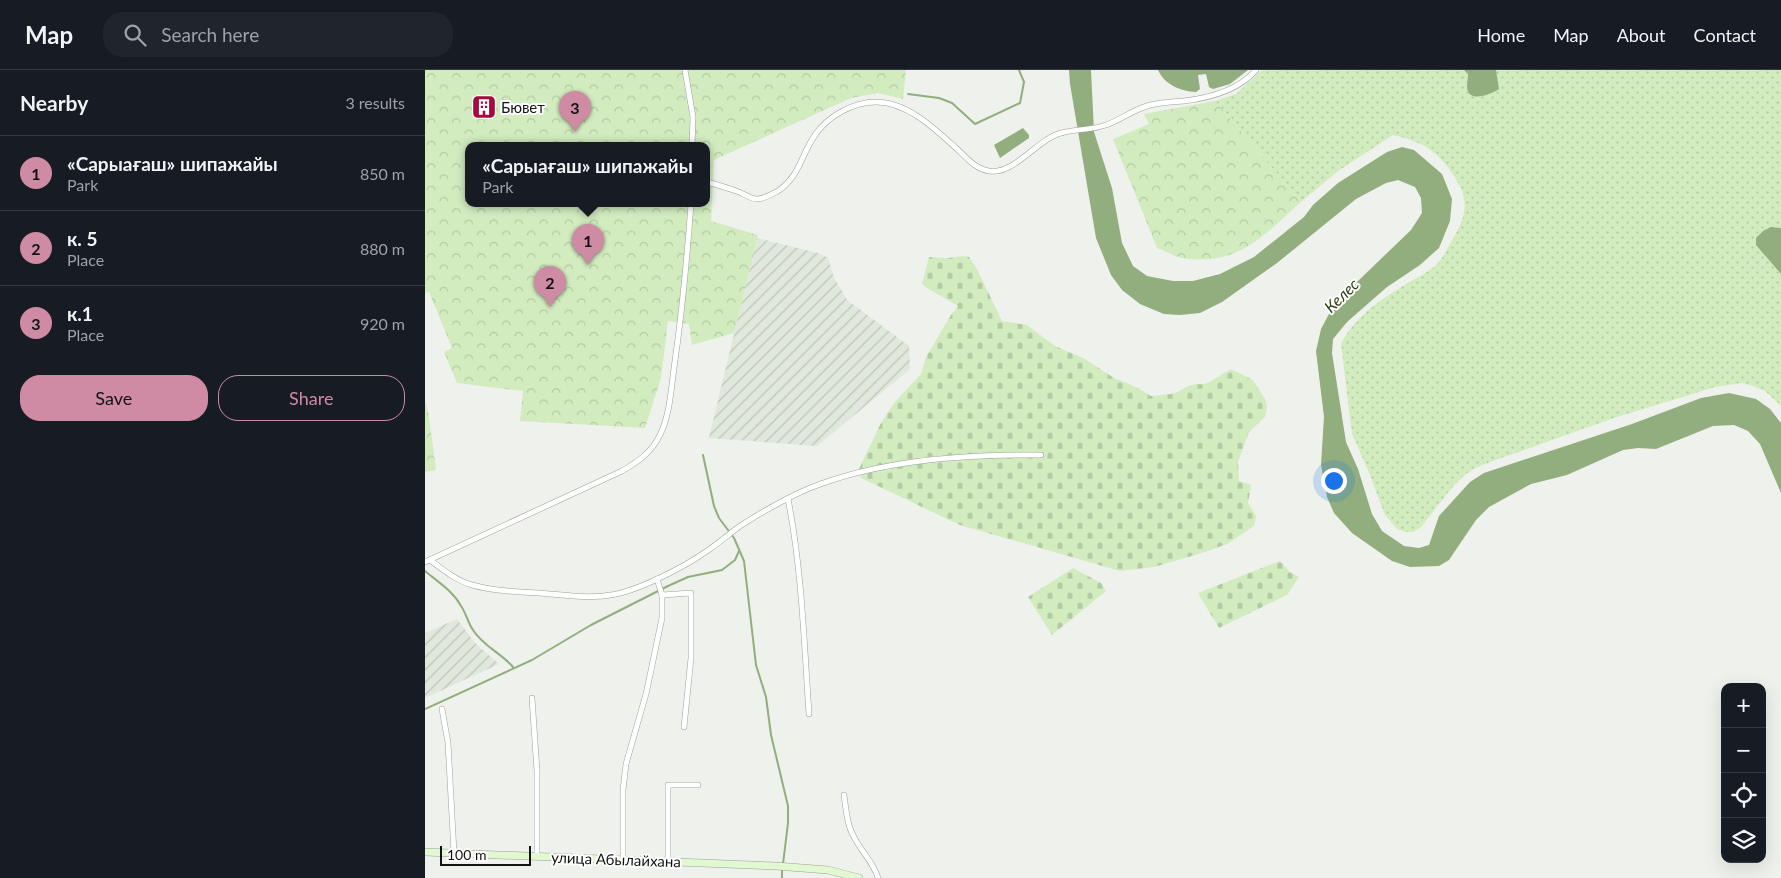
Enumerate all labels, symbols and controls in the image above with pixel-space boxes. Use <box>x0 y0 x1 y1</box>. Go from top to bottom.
search box <box>103 12 453 57</box>
text: Map <box>25 20 73 49</box>
icon: search <box>121 21 149 49</box>
text: Search here <box>161 23 259 46</box>
text: Home <box>1477 24 1525 46</box>
text: Map <box>1553 24 1589 46</box>
text: About <box>1617 24 1666 46</box>
text: Contact <box>1694 24 1756 46</box>
text: Nearby <box>20 90 88 115</box>
pin: 3 <box>559 91 591 132</box>
text: 3 results <box>345 93 405 112</box>
building icon: Бювет <box>471 94 497 120</box>
place label: Бювет <box>501 98 545 116</box>
popup <box>465 142 710 207</box>
text: «Сарыағаш» шипажайы <box>67 152 278 175</box>
text: «Сарыағаш» шипажайы <box>482 154 693 177</box>
text: 1 <box>31 164 41 183</box>
text: 850 m <box>360 164 405 183</box>
text: Park <box>67 175 98 194</box>
text: Park <box>482 177 513 196</box>
pin: 1 <box>572 224 604 265</box>
text: к. 5 <box>67 227 97 250</box>
text: 2 <box>31 239 41 258</box>
text: 880 m <box>360 239 405 258</box>
text: Place <box>67 250 104 269</box>
pin: 2 <box>534 266 566 307</box>
water label: Келес <box>1320 274 1362 316</box>
text: к.1 <box>67 302 93 325</box>
text: 3 <box>31 314 41 333</box>
text: 920 m <box>360 314 405 333</box>
text: Place <box>67 325 104 344</box>
button: Save <box>20 375 208 421</box>
button: Share <box>218 375 405 421</box>
your location <box>1321 468 1347 494</box>
map controls <box>1721 683 1766 863</box>
button: + <box>1721 683 1766 728</box>
button: − <box>1721 728 1766 773</box>
button: locate <box>1721 773 1766 818</box>
button: layers <box>1721 818 1766 863</box>
scale bar <box>440 843 531 866</box>
text: 100 m <box>447 846 486 863</box>
street label: улица Абылайхана <box>551 848 681 870</box>

